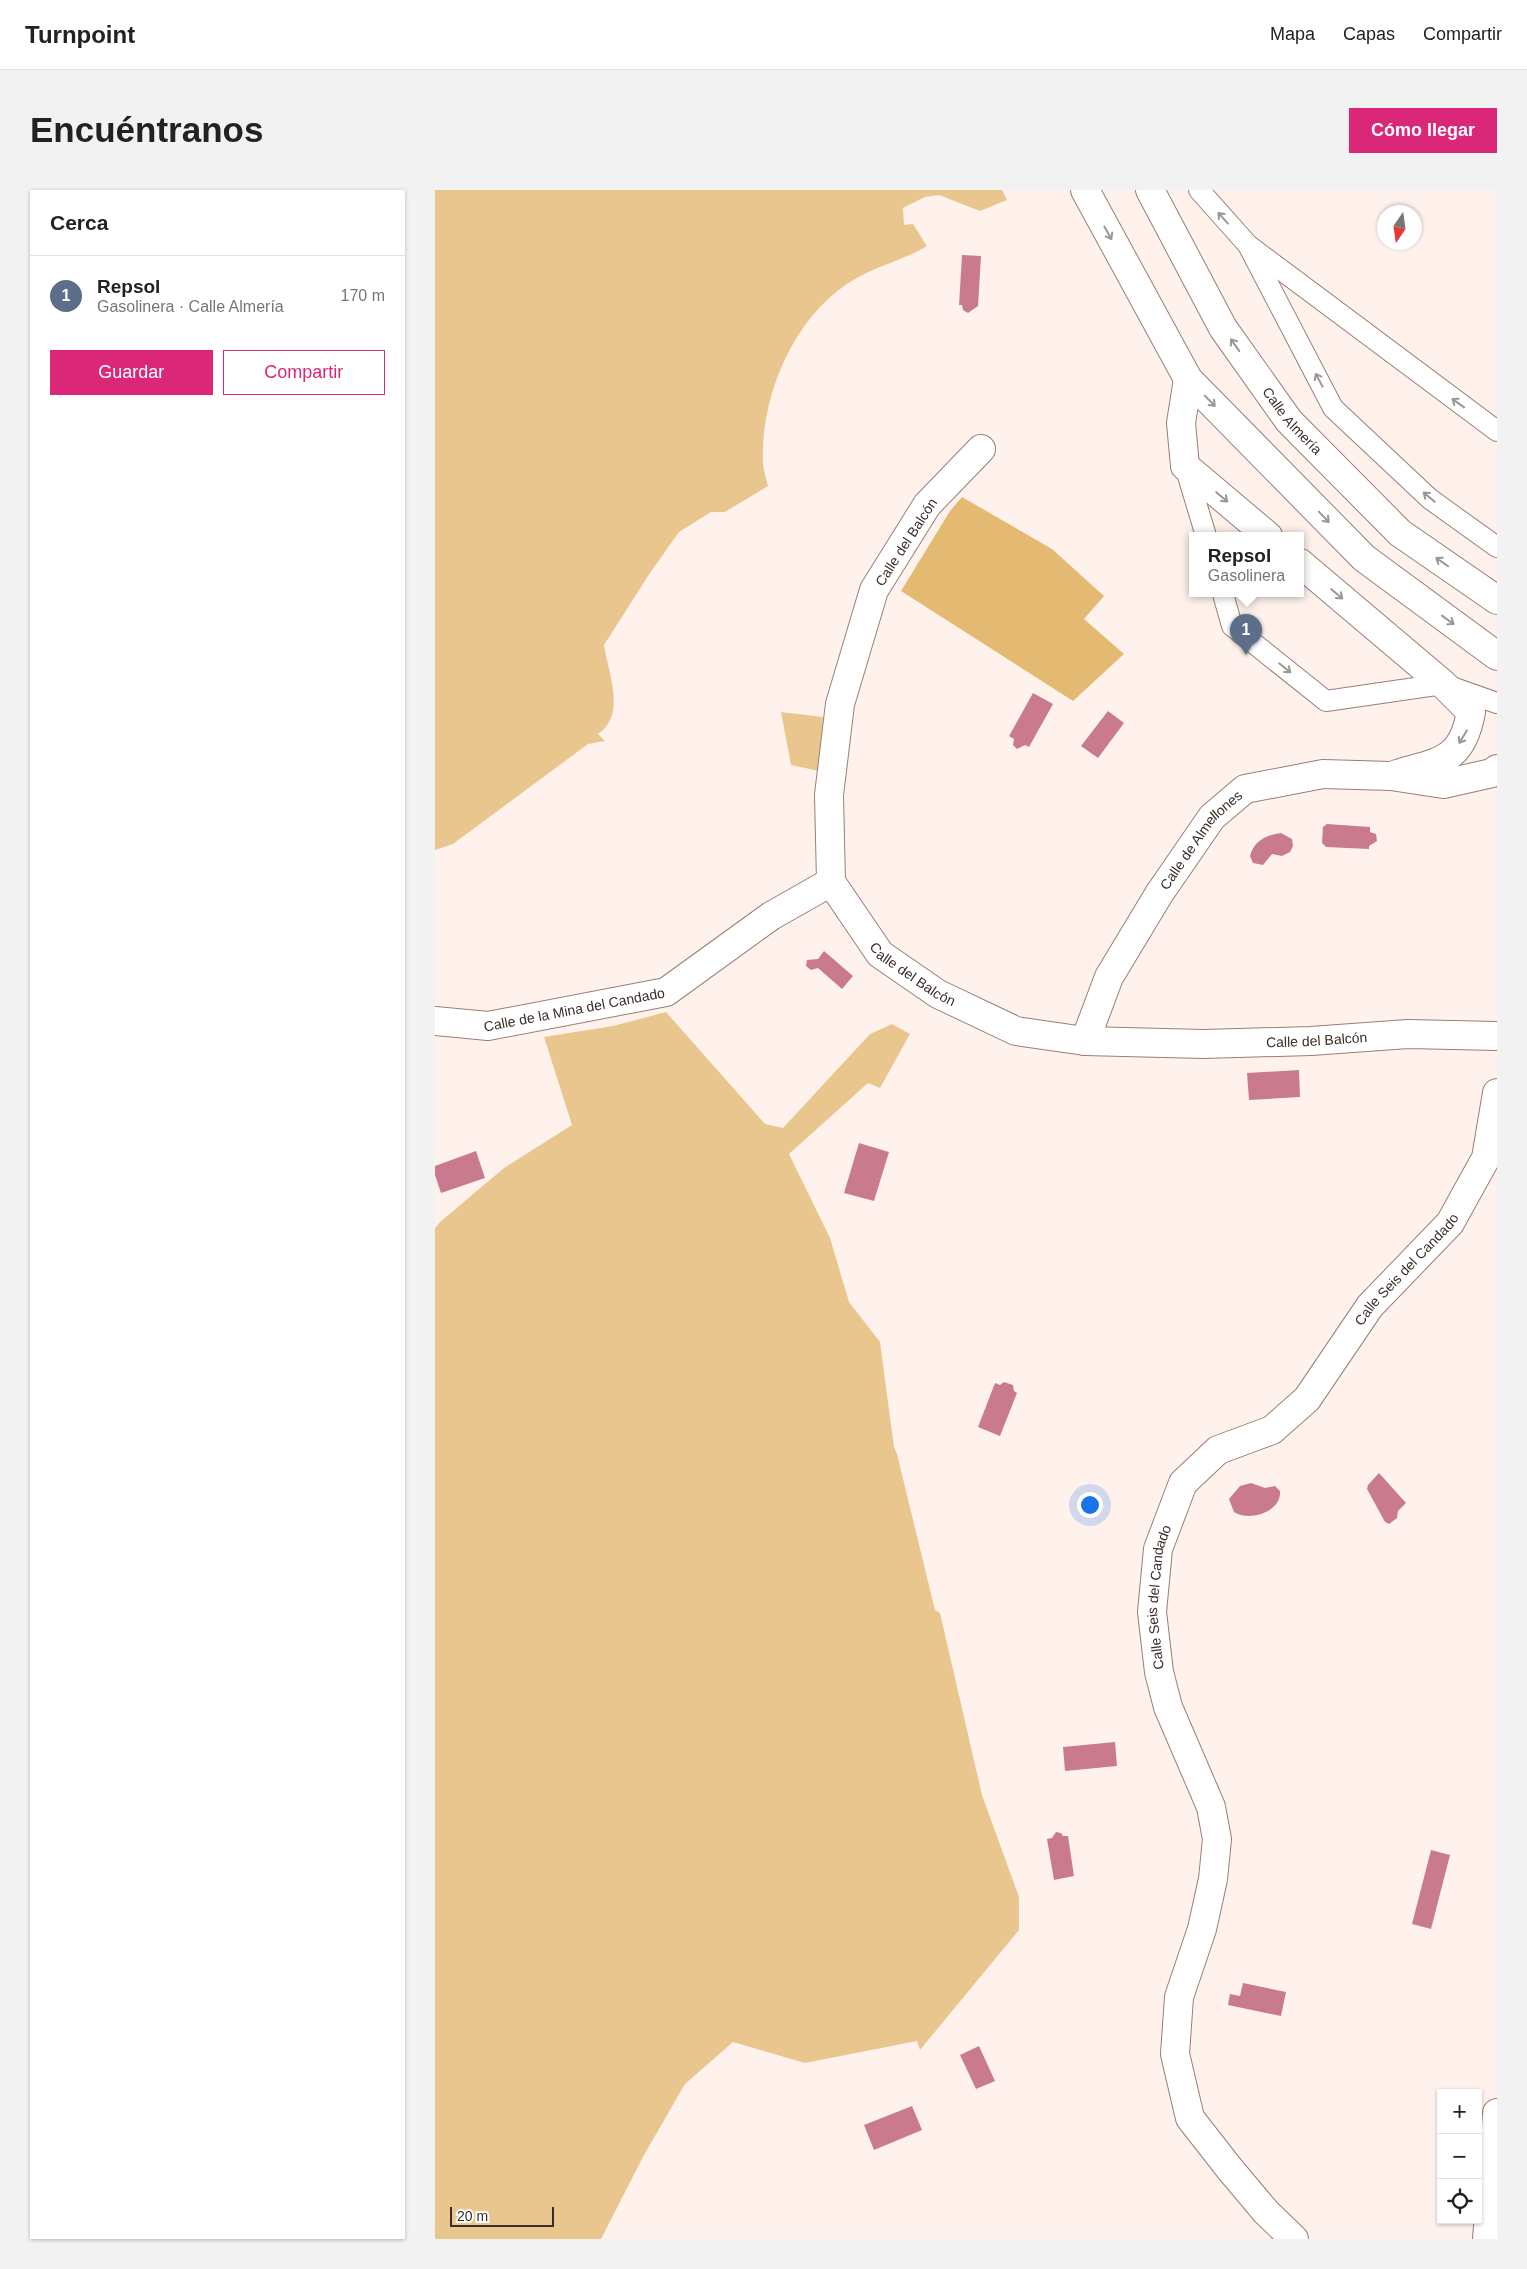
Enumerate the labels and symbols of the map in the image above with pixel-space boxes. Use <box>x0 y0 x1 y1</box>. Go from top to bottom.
north arrow <box>1377 205 1422 250</box>
one-way arrow <box>1218 211 1229 224</box>
one-way arrow <box>1103 225 1113 240</box>
one-way arrow <box>1230 338 1240 352</box>
one-way arrow <box>1314 373 1323 388</box>
street label: Calle Almería <box>1259 384 1325 458</box>
one-way arrow <box>1204 395 1216 407</box>
one-way arrow <box>1451 398 1465 408</box>
one-way arrow <box>1215 492 1228 503</box>
one-way arrow <box>1423 492 1436 503</box>
street label: Calle del Balcón <box>872 495 940 589</box>
one-way arrow <box>1317 511 1330 523</box>
one-way arrow <box>1436 557 1450 567</box>
one-way arrow <box>1330 589 1343 600</box>
pin: 1 <box>1230 614 1262 655</box>
one-way arrow <box>1441 615 1455 625</box>
one-way arrow <box>1278 663 1291 674</box>
one-way arrow <box>1458 730 1469 744</box>
street label: Calle de Almellones <box>1156 787 1245 893</box>
street label: Calle del Balcón <box>866 939 958 1009</box>
street label: Calle de la Mina del Candado <box>482 984 666 1035</box>
street label: Calle del Balcón <box>1266 1029 1368 1050</box>
street label: Calle Seis del Candado <box>1351 1211 1462 1328</box>
your location <box>1077 1492 1103 1518</box>
street label: Calle Seis del Candado <box>1144 1522 1174 1671</box>
scale bar <box>450 2204 554 2227</box>

